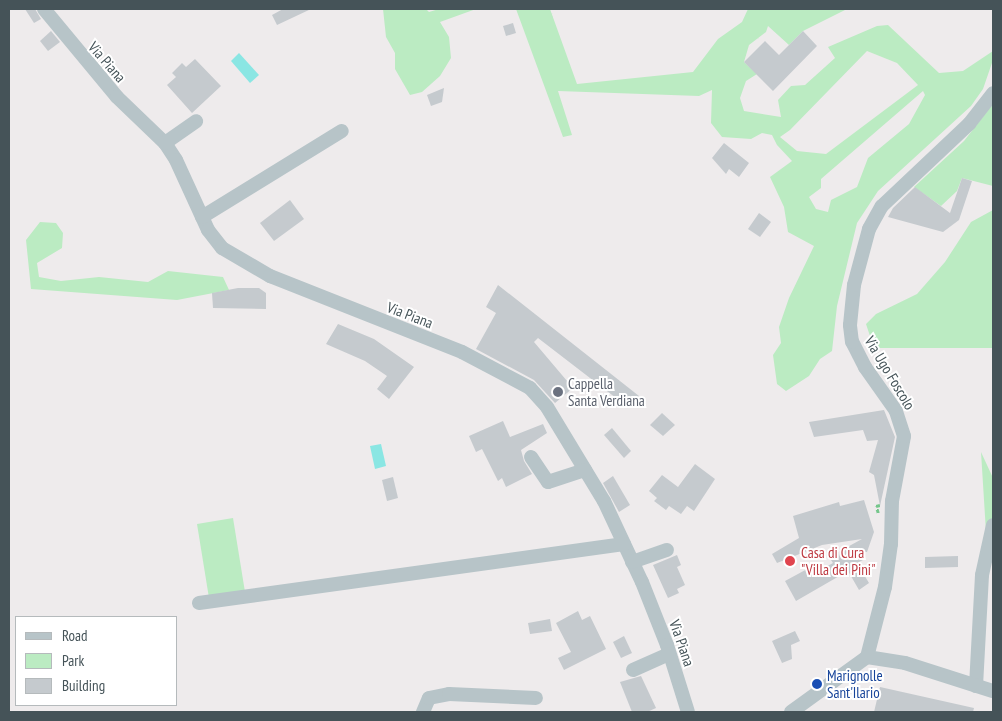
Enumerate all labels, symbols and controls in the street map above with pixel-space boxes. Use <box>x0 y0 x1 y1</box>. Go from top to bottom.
street label: Via Piana <box>84 38 130 86</box>
street label: Via Piana <box>384 298 436 332</box>
street label: Via Ugo Foscolo <box>861 333 919 413</box>
place label: Cappella Santa Verdiana <box>568 374 645 409</box>
marker: Cappella Santa Verdiana <box>552 386 564 398</box>
place label: Casa di Cura "Villa dei Pini" <box>801 543 875 578</box>
marker: Casa di Cura "Villa dei Pini" <box>783 554 797 568</box>
legend <box>15 616 178 706</box>
street label: Via Piana <box>666 617 698 669</box>
text: Road <box>62 626 88 645</box>
text: Park <box>62 651 84 670</box>
place label: Marignolle Sant'Ilario <box>827 666 883 701</box>
text: Building <box>62 676 105 695</box>
marker: Marignolle Sant'Ilario <box>811 678 823 690</box>

